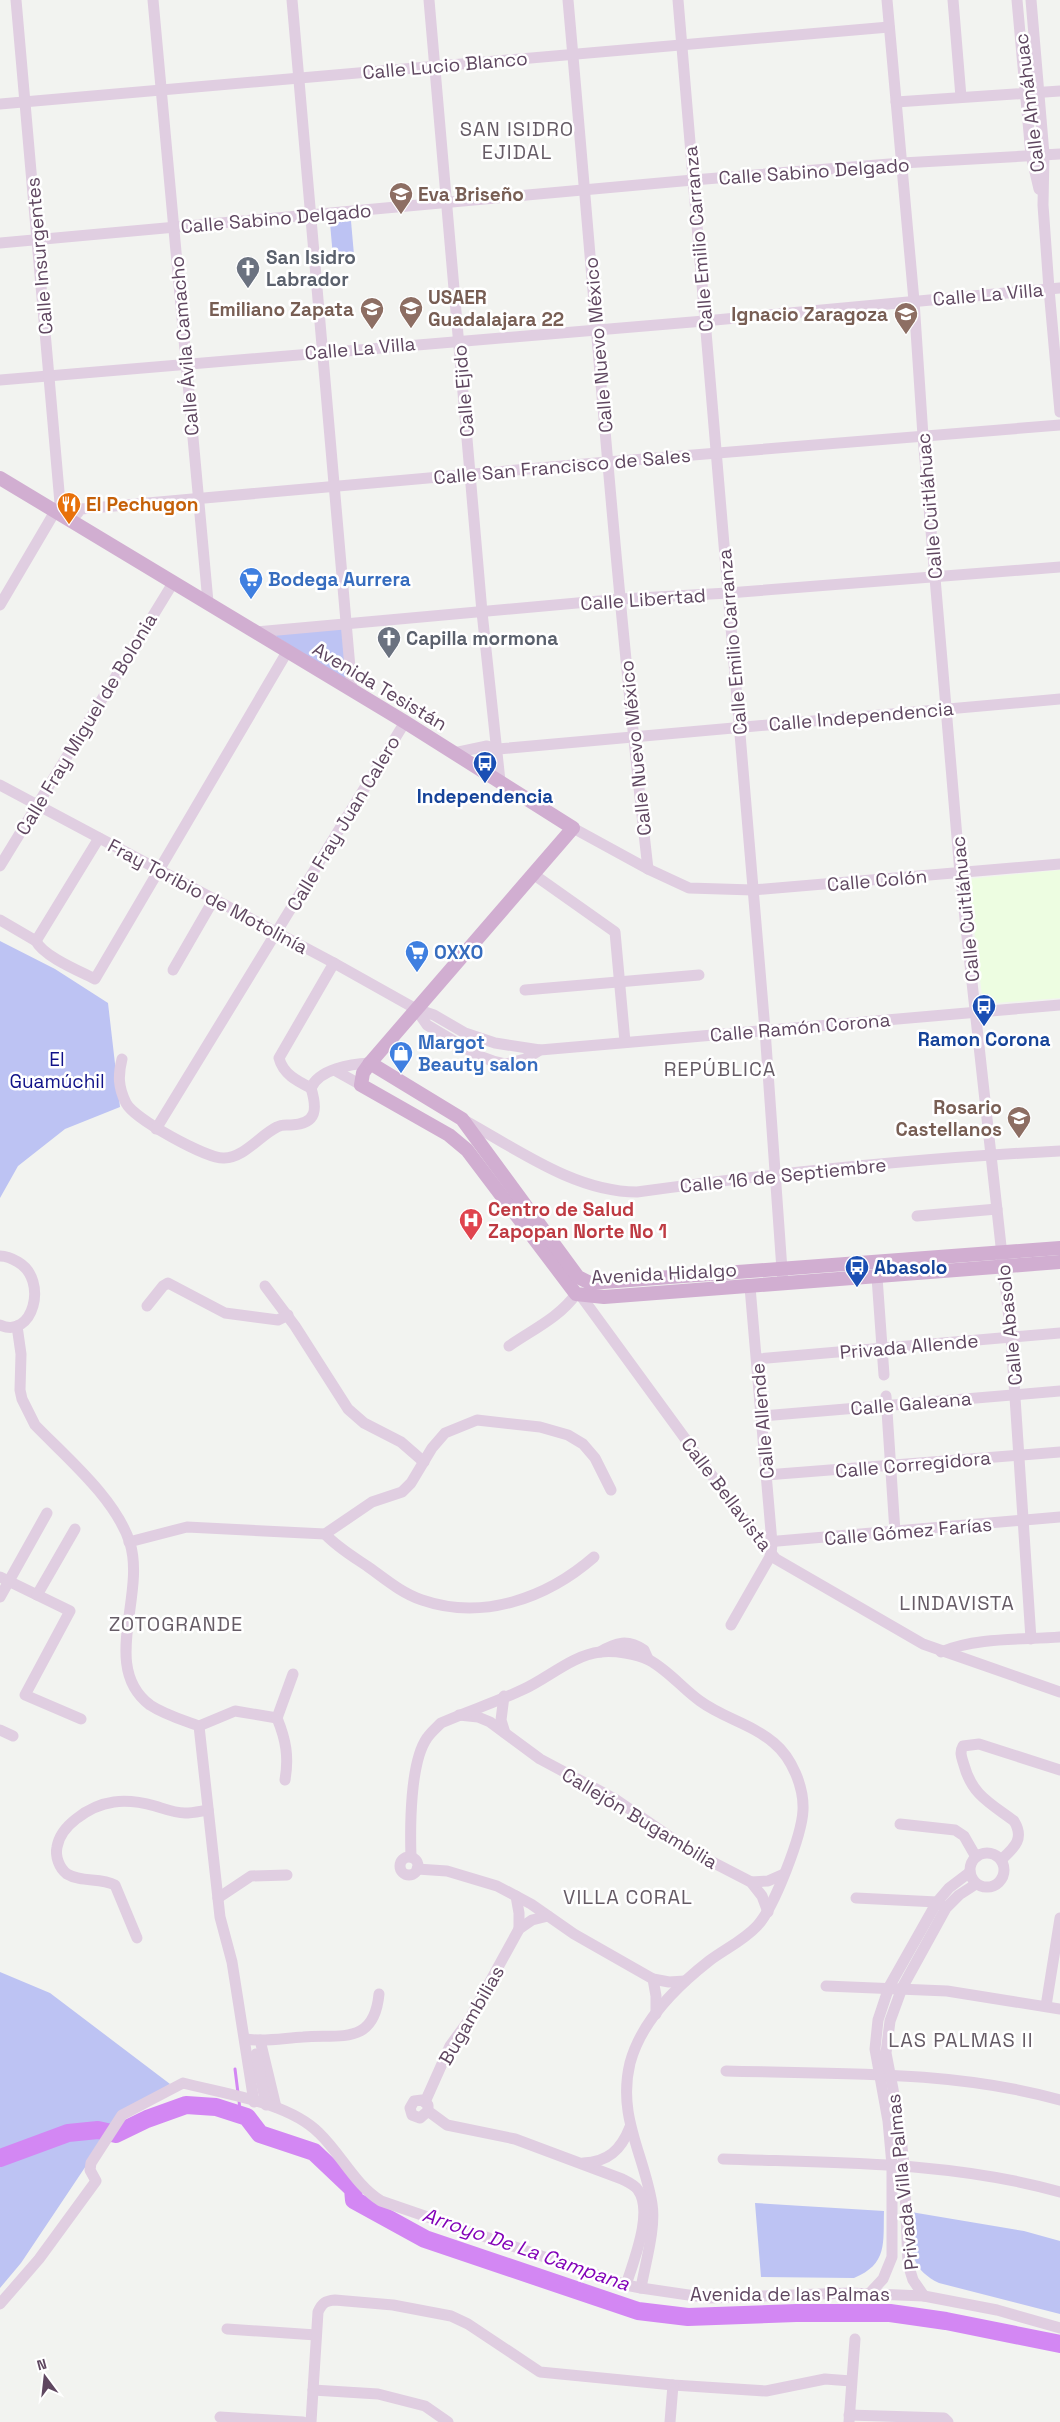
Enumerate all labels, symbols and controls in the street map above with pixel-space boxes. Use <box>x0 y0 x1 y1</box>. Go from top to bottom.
street label: Calle Ahnáhuac <box>1009 32 1050 174</box>
street label: Calle Lucio Blanco <box>361 46 529 85</box>
district label: SAN ISIDRO EJIDAL <box>460 116 574 165</box>
street label: Calle Emilio Carranza <box>678 145 719 333</box>
street label: Calle Sabino Delgado <box>718 152 910 191</box>
street label: Calle Insurgentes <box>20 176 59 336</box>
school or university icon: Eva Briseño <box>388 181 414 215</box>
place label: Eva Briseño <box>418 182 524 207</box>
street label: Calle Sabino Delgado <box>179 198 373 239</box>
place label: San Isidro Labrador <box>266 245 356 292</box>
street label: Calle Ávila Camacho <box>164 255 205 437</box>
church icon: San Isidro Labrador <box>235 255 261 289</box>
street label: Calle Nuevo México <box>578 256 619 434</box>
street label: Calle La Villa <box>932 277 1045 312</box>
place label: USAER Guadalajara 22 <box>428 285 564 332</box>
school or university icon: USAER Guadalajara 22 <box>398 295 424 329</box>
school or university icon: Emiliano Zapata <box>359 296 385 330</box>
place label: Emiliano Zapata <box>209 297 354 322</box>
school or university icon: Ignacio Zaragoza <box>893 301 919 335</box>
place label: Ignacio Zaragoza <box>731 302 888 327</box>
street label: Calle La Villa <box>304 331 417 366</box>
street label: Calle Ejido <box>447 344 480 438</box>
street label: Calle Cuitláhuac <box>911 432 948 580</box>
street label: Calle San Francisco de Sales <box>432 443 692 490</box>
restaurant icon: El Pechugon <box>56 491 82 525</box>
place label: El Pechugon <box>86 492 198 517</box>
street label: Calle Emilio Carranza <box>712 548 753 736</box>
supermarket icon: Bodega Aurrera <box>238 566 264 600</box>
place label: Bodega Aurrera <box>268 567 411 592</box>
street label: Calle Libertad <box>579 583 707 616</box>
street label: Calle Fray Miguel de Bolonia <box>10 609 163 840</box>
church icon: Capilla mormona <box>376 625 402 659</box>
place label: Capilla mormona <box>406 626 558 651</box>
street label: Avenida Tesistán <box>308 636 452 736</box>
street label: Calle Nuevo México <box>614 659 657 837</box>
street label: Calle Independencia <box>768 696 955 737</box>
street label: Calle Fray Juan Calero <box>281 731 406 916</box>
bus stop icon: Independencia <box>472 750 498 784</box>
place label: Independencia <box>417 784 553 809</box>
street label: Fray Toribio de Motolinía <box>103 833 312 960</box>
street label: Calle Cuitláhuac <box>945 835 986 983</box>
street label: Calle Colón <box>826 864 928 897</box>
supermarket icon: OXXO <box>404 939 430 973</box>
place label: OXXO <box>434 940 483 965</box>
bus stop icon: Ramon Corona <box>971 993 997 1027</box>
street label: Calle Ramón Corona <box>709 1007 891 1048</box>
place label: Ramon Corona <box>918 1027 1050 1052</box>
place label: Margot Beauty salon <box>418 1030 538 1077</box>
shop icon: Margot Beauty salon <box>388 1040 414 1074</box>
park label: El Guamúchil <box>9 1047 105 1094</box>
district label: REPÚBLICA <box>664 1056 776 1082</box>
place label: Rosario Castellanos <box>895 1095 1002 1142</box>
school or university icon: Rosario Castellanos <box>1006 1105 1032 1139</box>
street label: Calle 16 de Septiembre <box>679 1152 888 1199</box>
place label: Centro de Salud Zapopan Norte No 1 <box>488 1197 667 1244</box>
hospital icon: Centro de Salud Zapopan Norte No 1 <box>458 1207 484 1241</box>
bus stop icon: Abasolo <box>844 1254 870 1288</box>
place label: Abasolo <box>874 1255 947 1280</box>
street label: Avenida Hidalgo <box>590 1257 738 1290</box>
street label: Calle Abasolo <box>991 1263 1028 1387</box>
street label: Privada Allende <box>839 1328 980 1365</box>
street label: Calle Allende <box>745 1362 780 1480</box>
street label: Calle Galeana <box>849 1386 973 1421</box>
street label: Calle Bellavista <box>676 1432 778 1556</box>
street label: Calle Corregidora <box>834 1445 992 1484</box>
street label: Calle Gómez Farías <box>823 1512 993 1551</box>
district label: LINDAVISTA <box>899 1590 1015 1616</box>
district label: ZOTOGRANDE <box>109 1611 243 1637</box>
street label: Callejón Bugambilia <box>557 1762 722 1875</box>
district label: VILLA CORAL <box>563 1884 693 1910</box>
street label: Bugambilias <box>433 1961 510 2069</box>
district label: LAS PALMAS II <box>888 2027 1034 2053</box>
street label: Privada Villa Palmas <box>881 2093 924 2271</box>
water label: Arroyo De La Campana <box>419 2201 633 2297</box>
street label: Avenida de las Palmas <box>690 2282 890 2307</box>
north arrow <box>20 2352 70 2402</box>
text: N <box>35 2355 49 2374</box>

